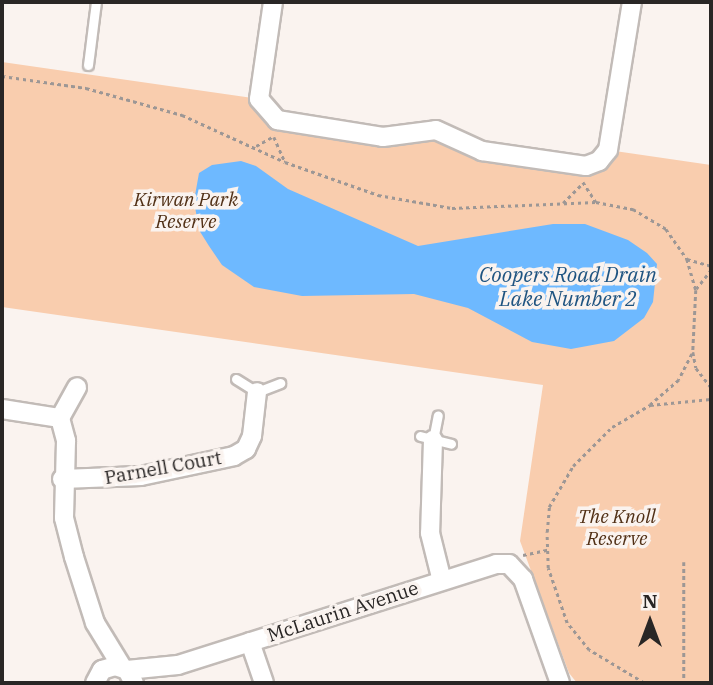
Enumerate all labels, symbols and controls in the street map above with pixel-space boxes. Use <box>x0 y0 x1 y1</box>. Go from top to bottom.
park label: Kirwan Park Reserve <box>134 189 238 233</box>
water label: Coopers Road Drain Lake Number 2 <box>479 261 657 311</box>
street label: Parnell Court <box>103 446 223 490</box>
park label: The Knoll Reserve <box>578 506 656 550</box>
street label: McLaurin Avenue <box>265 577 421 647</box>
north arrow <box>615 587 685 657</box>
text: N <box>642 589 658 613</box>

